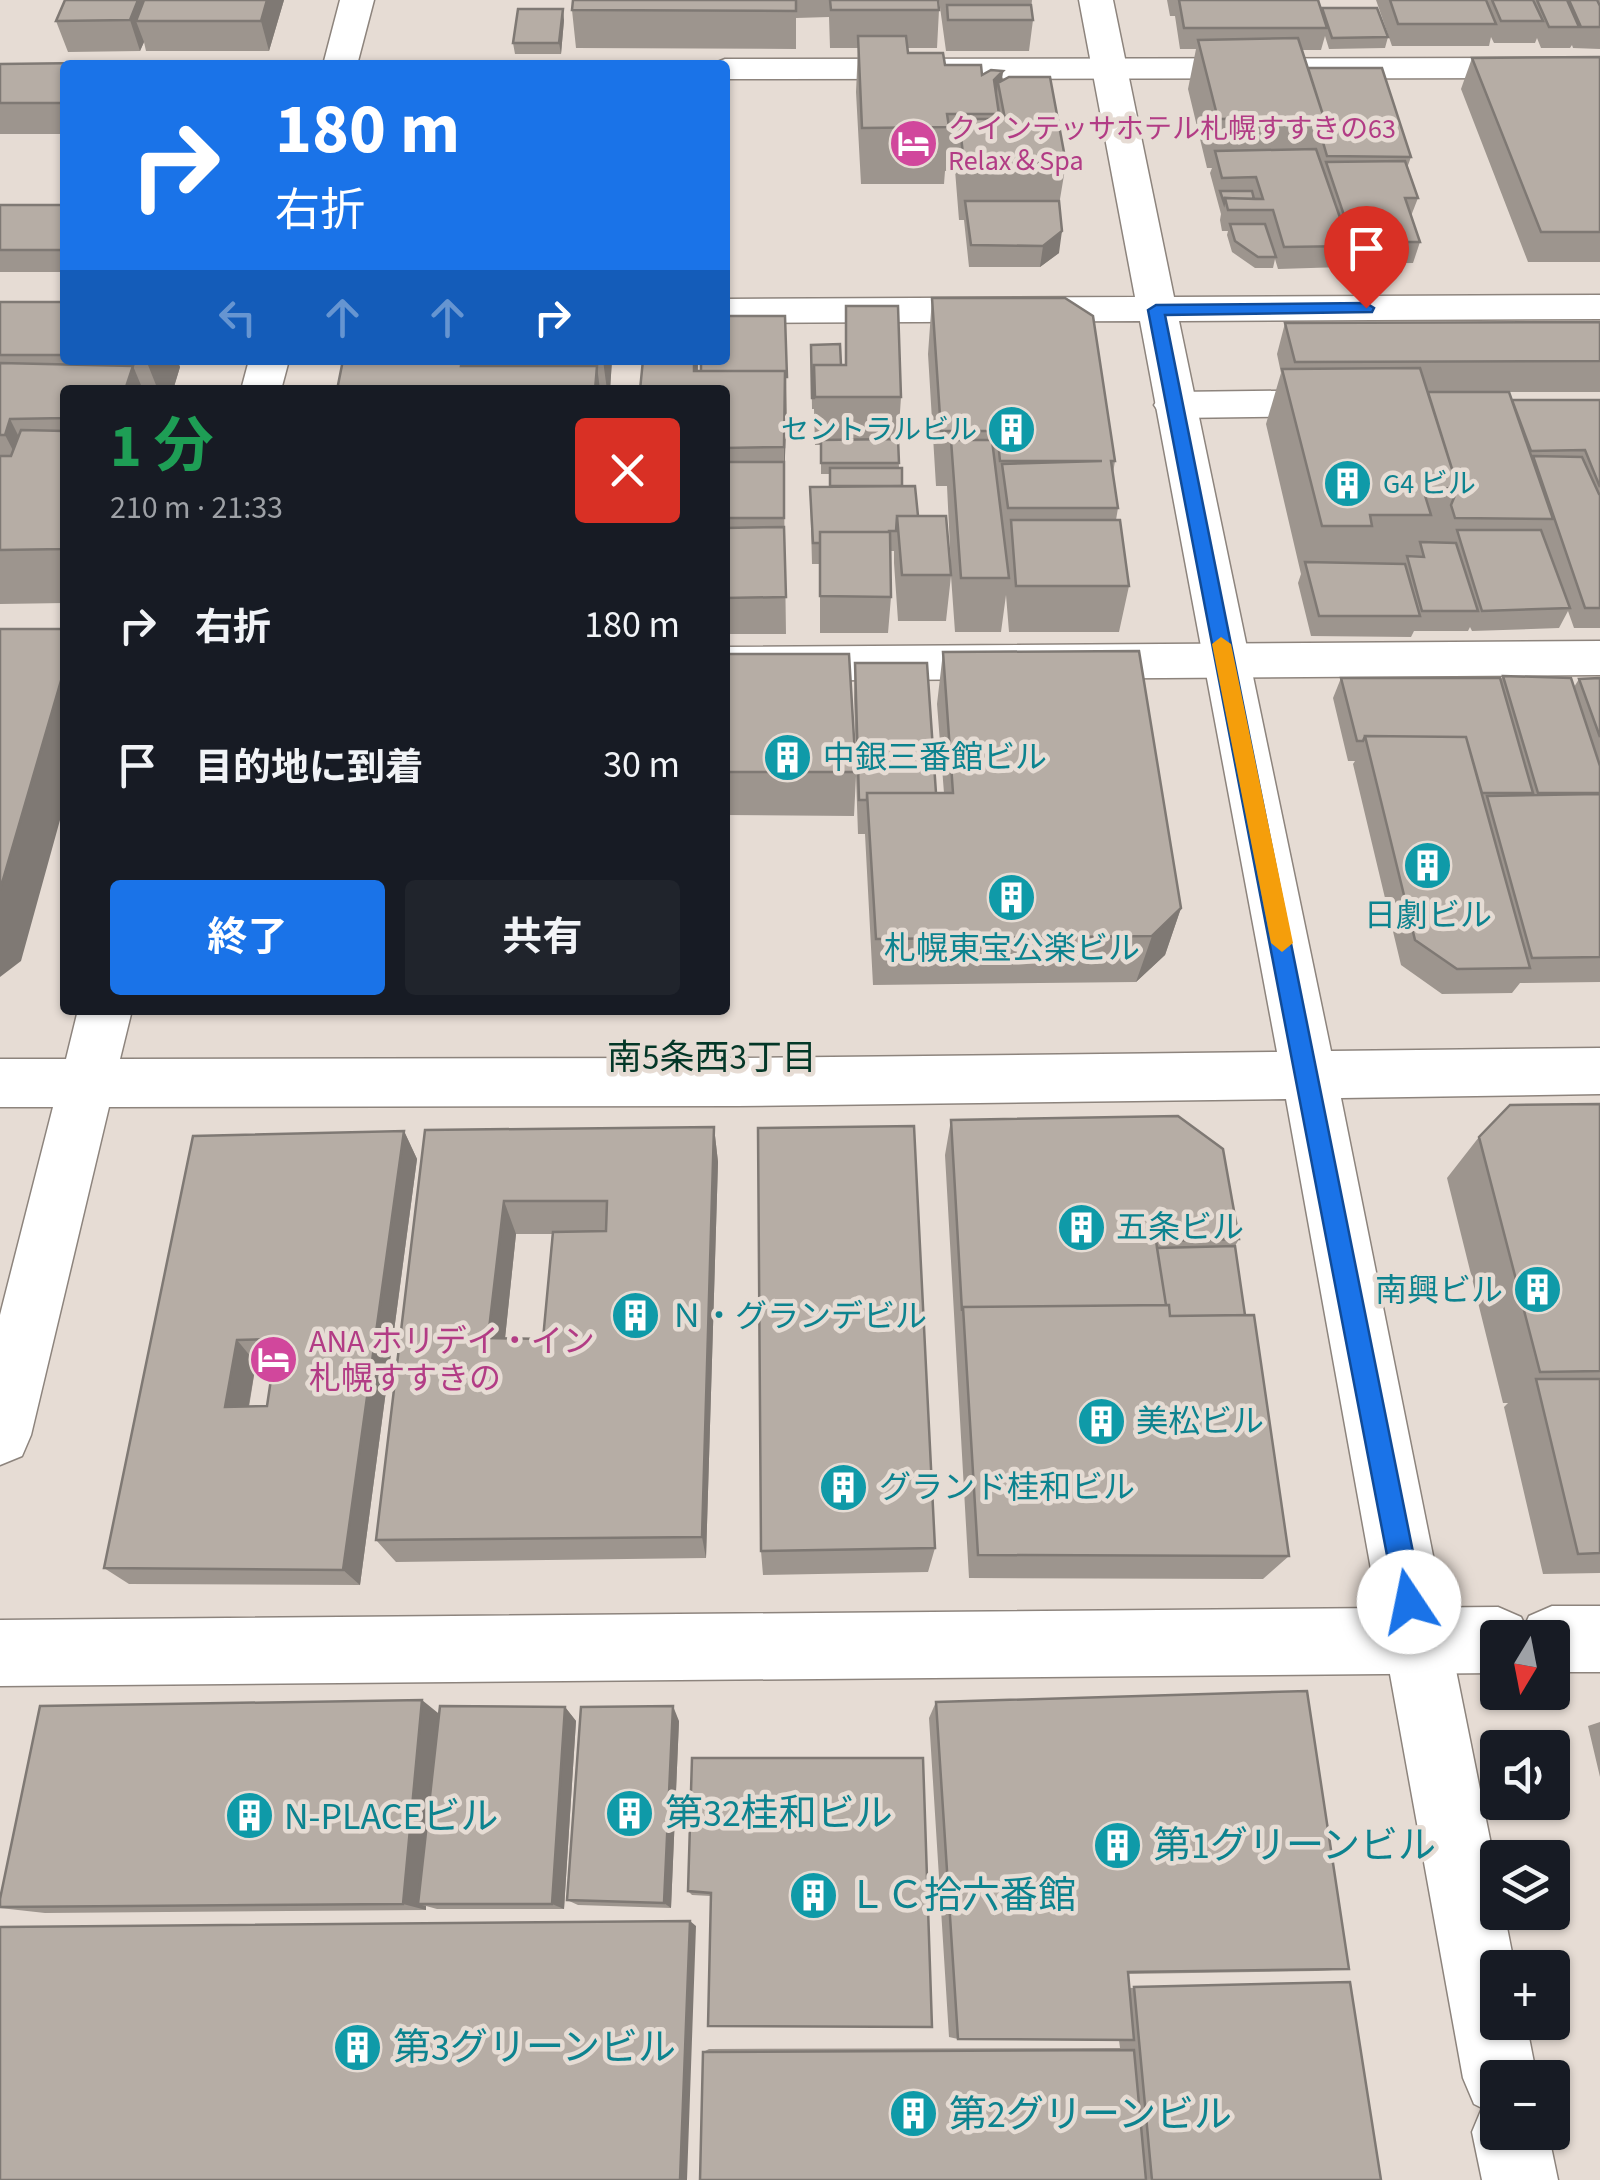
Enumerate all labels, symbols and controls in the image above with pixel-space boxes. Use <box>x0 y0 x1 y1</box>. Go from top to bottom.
text: 180 m <box>275 80 460 180</box>
icon: right <box>110 100 240 230</box>
place label: クインテッサホテル札幌すすきの63 Relax＆Spa <box>948 109 1396 181</box>
hotel icon: クインテッサホテル札幌すすきの63 Relax＆Spa <box>887 118 939 170</box>
text: 右折 <box>275 179 365 243</box>
pin <box>1324 206 1409 309</box>
icon: arrive <box>1339 221 1394 276</box>
icon: left <box>210 290 265 345</box>
icon: ahead <box>315 290 370 345</box>
icon: ahead <box>420 290 475 345</box>
icon: right <box>525 290 580 345</box>
building icon: セントラルビル <box>986 403 1038 455</box>
text: 1 分 <box>110 405 214 490</box>
place label: セントラルビル <box>781 410 977 450</box>
button: close <box>575 418 680 523</box>
building icon: G4 ビル <box>1322 457 1374 509</box>
place label: G4 ビル <box>1383 464 1476 504</box>
text: 210 m · 21:33 <box>110 485 283 531</box>
icon: right <box>110 598 165 653</box>
text: 180 m <box>584 598 680 652</box>
text: 右折 <box>195 601 271 655</box>
building icon: 中銀三番館ビル <box>762 731 814 783</box>
place label: 中銀三番館ビル <box>823 735 1047 781</box>
icon: arrive <box>110 738 165 793</box>
text: 30 m <box>603 738 680 792</box>
text: 目的地に到着 <box>195 741 423 795</box>
building icon: 日劇ビル <box>1402 839 1454 891</box>
building icon: 札幌東宝公楽ビル <box>986 872 1038 924</box>
button: 終了 <box>110 880 385 995</box>
button: 共有 <box>405 880 680 995</box>
place label: 日劇ビル <box>1364 893 1492 939</box>
place label: 札幌東宝公楽ビル <box>884 926 1140 972</box>
district label: 南5条西3丁目 <box>607 1033 817 1083</box>
building icon: 五条ビル <box>1055 1201 1107 1253</box>
place label: 五条ビル <box>1116 1205 1244 1251</box>
building icon: 南興ビル <box>1512 1264 1564 1316</box>
place label: 南興ビル <box>1375 1268 1503 1314</box>
building icon: Ｎ・グランデビル <box>610 1290 662 1342</box>
place label: Ｎ・グランデビル <box>671 1294 927 1340</box>
place label: ANA ホリデイ・イン 札幌すすきの <box>309 1319 595 1402</box>
hotel icon: ANA ホリデイ・イン 札幌すすきの <box>248 1333 300 1385</box>
building icon: 美松ビル <box>1075 1395 1127 1447</box>
place label: 美松ビル <box>1136 1399 1264 1445</box>
building icon: グランド桂和ビル <box>818 1461 870 1513</box>
place label: グランド桂和ビル <box>879 1465 1135 1511</box>
position arrow <box>1357 1550 1461 1654</box>
north arrow <box>1480 1620 1570 1710</box>
map controls <box>1480 1620 1570 2150</box>
button: sound <box>1480 1730 1570 1820</box>
building icon: 第32桂和ビル <box>604 1787 656 1839</box>
place label: 第32桂和ビル <box>665 1787 893 1841</box>
building icon: N-PLACEビル <box>223 1790 275 1842</box>
place label: N-PLACEビル <box>284 1790 498 1844</box>
building icon: 第1グリーンビル <box>1092 1819 1144 1871</box>
place label: 第1グリーンビル <box>1153 1819 1436 1873</box>
button: layers <box>1480 1840 1570 1930</box>
building icon: ＬＣ拾六番館 <box>787 1869 839 1921</box>
place label: ＬＣ拾六番館 <box>848 1869 1076 1923</box>
button: + <box>1480 1950 1570 2040</box>
building icon: 第3グリーンビル <box>332 2021 384 2073</box>
place label: 第3グリーンビル <box>393 2021 676 2075</box>
button: − <box>1480 2060 1570 2150</box>
building icon: 第2グリーンビル <box>888 2088 940 2140</box>
place label: 第2グリーンビル <box>949 2088 1232 2142</box>

